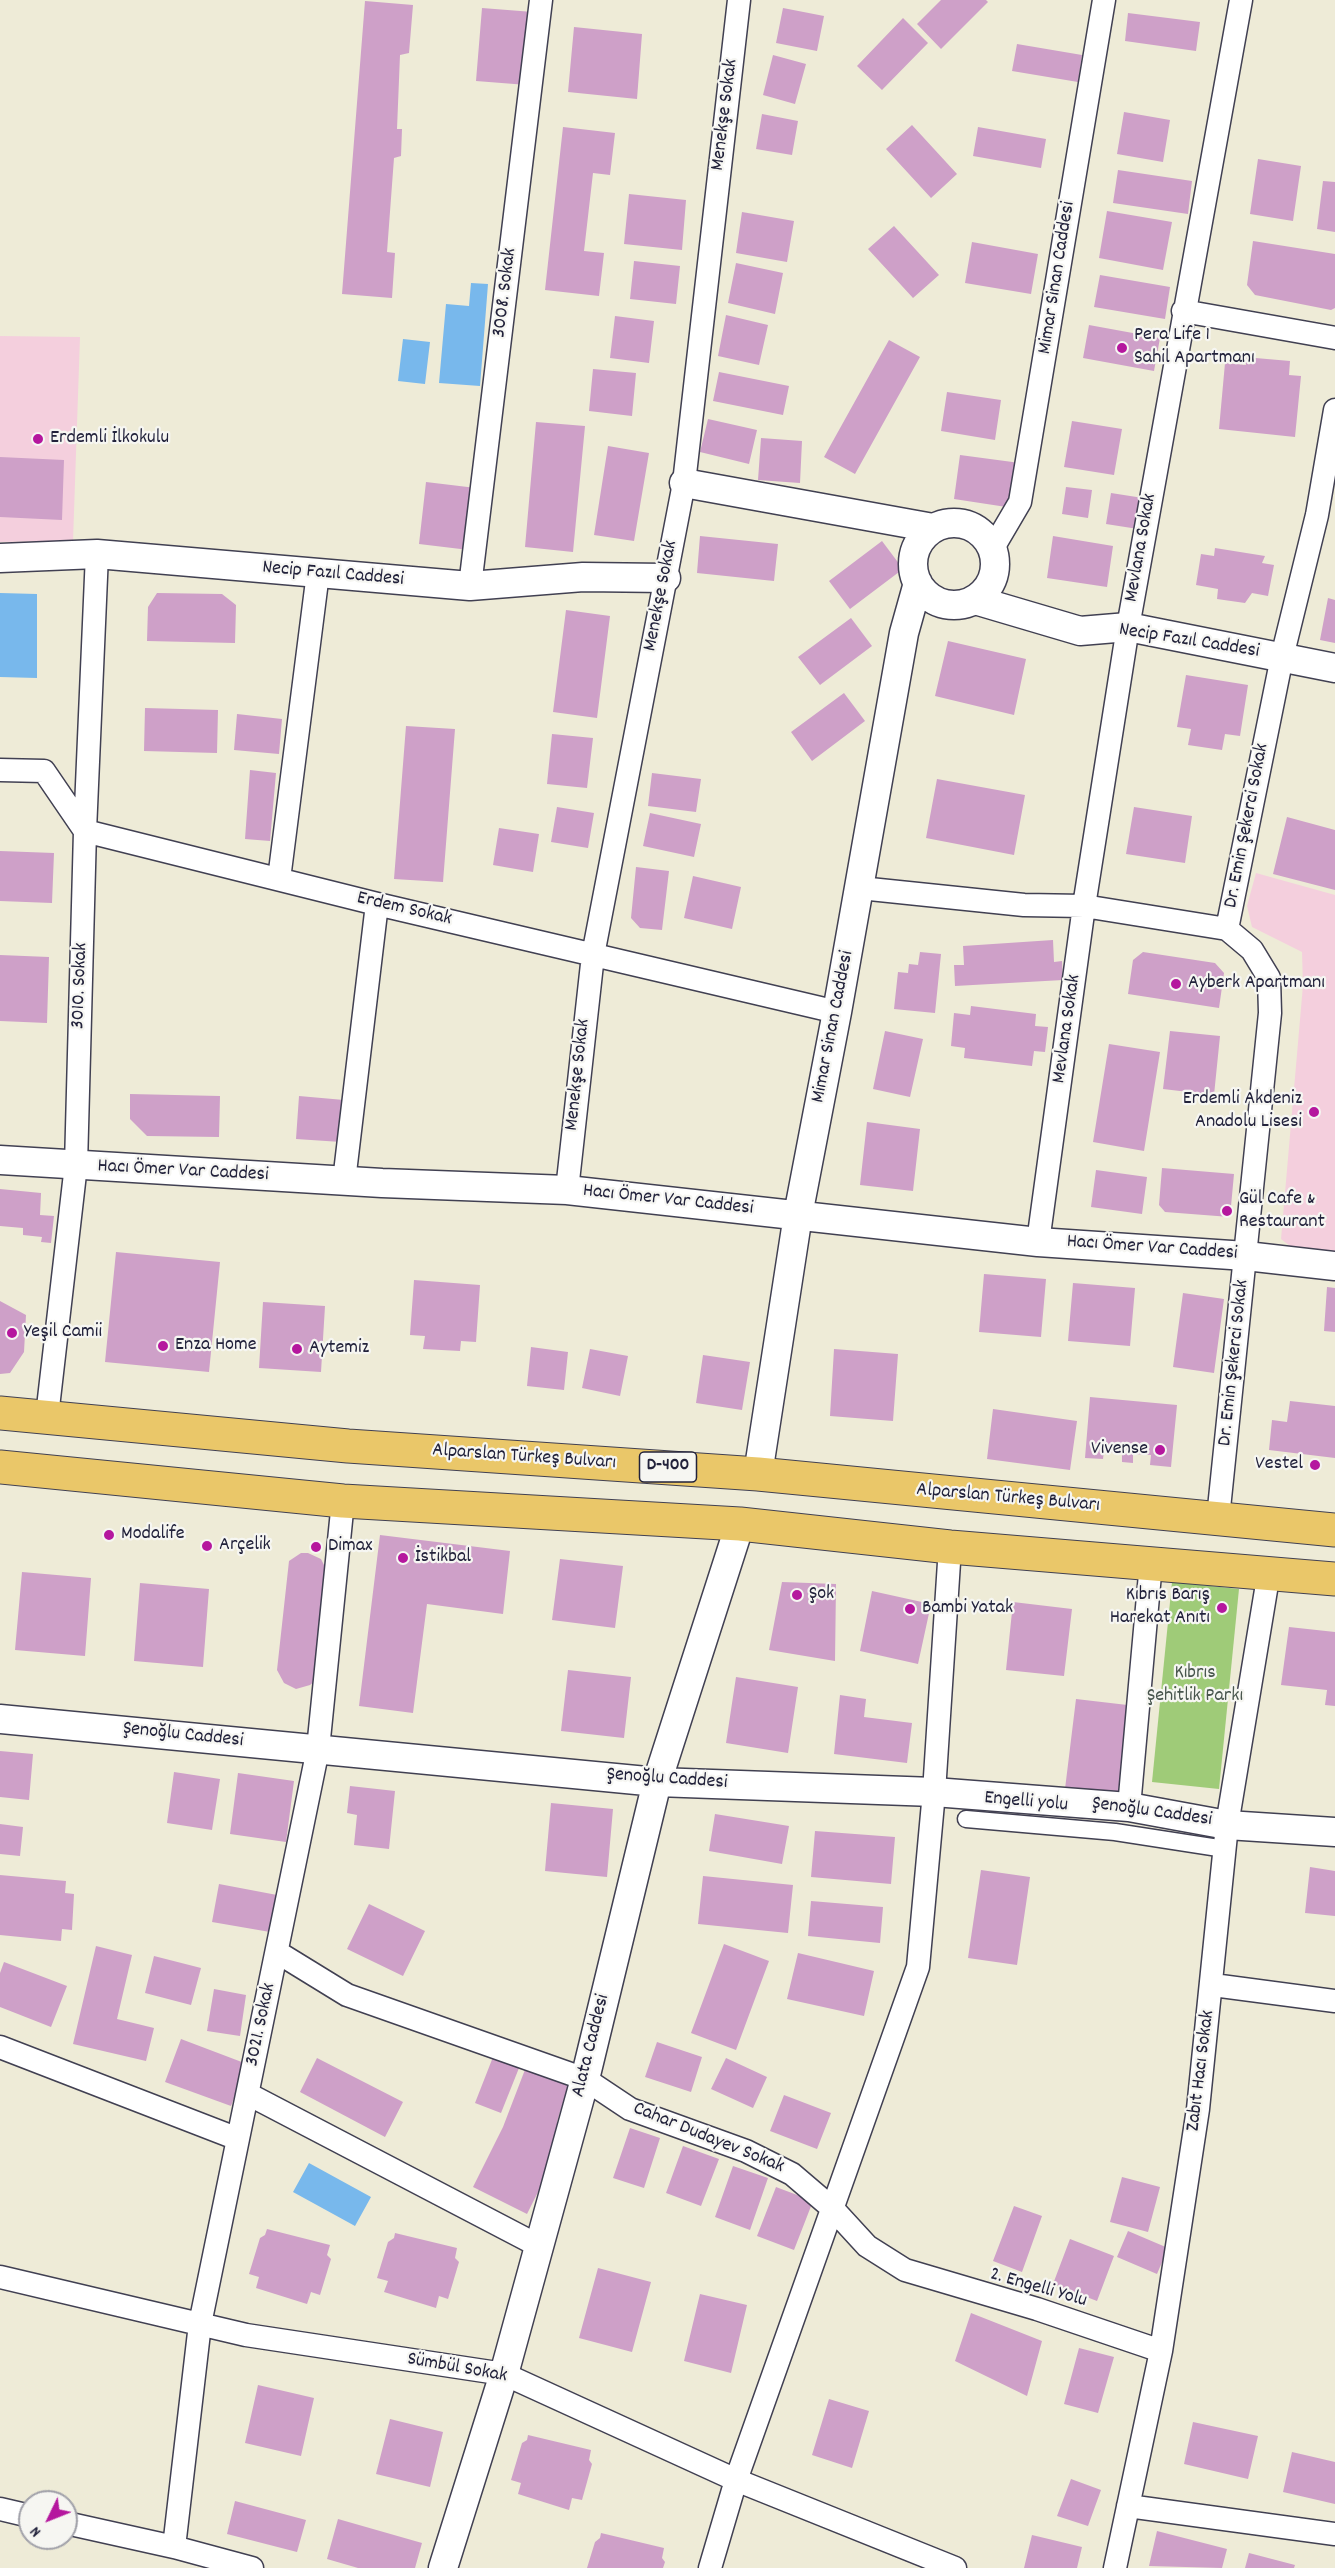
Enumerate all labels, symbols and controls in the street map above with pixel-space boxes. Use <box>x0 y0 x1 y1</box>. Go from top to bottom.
street label: Menekşe Sokak <box>707 58 745 172</box>
street label: Mimar Sinan Caddesi <box>1034 200 1082 356</box>
street label: 3008. Sokak <box>489 247 523 339</box>
place label: Pera Life 1 Sahil Apartmanı <box>1134 324 1255 371</box>
marker: Pera Life 1 Sahil Apartmanı <box>1115 341 1129 355</box>
place label: Erdemli İlkokulu <box>50 427 169 451</box>
marker: Erdemli İlkokulu <box>31 432 45 446</box>
street label: Mevlana Sokak <box>1121 492 1163 604</box>
street label: Menekşe Sokak <box>640 539 684 653</box>
street label: Necip Fazıl Caddesi <box>261 557 405 593</box>
street label: Necip Fazıl Caddesi <box>1117 619 1261 665</box>
street label: Dr. Emin Şekerci Sokak <box>1220 742 1276 910</box>
street label: Erdem Sokak <box>354 887 454 933</box>
street label: 3010. Sokak <box>67 942 95 1030</box>
street label: Mimar Sinan Caddesi <box>807 949 861 1105</box>
place label: Ayberk Apartmanı <box>1188 972 1325 996</box>
street label: Mevlana Sokak <box>1048 973 1088 1085</box>
marker: Ayberk Apartmanı <box>1169 977 1183 991</box>
street label: Menekşe Sokak <box>561 1018 597 1132</box>
place label: Erdemli Akdeniz Anadolu Lisesi <box>1183 1088 1302 1135</box>
marker: Erdemli Akdeniz Anadolu Lisesi <box>1307 1105 1321 1119</box>
street label: Hacı Ömer Var Caddesi <box>97 1156 269 1188</box>
street label: Hacı Ömer Var Caddesi <box>582 1180 754 1222</box>
place label: Gül Cafe & Restaurant <box>1239 1188 1325 1235</box>
marker: Gül Cafe & Restaurant <box>1220 1204 1234 1218</box>
street label: Hacı Ömer Var Caddesi <box>1066 1231 1238 1267</box>
street label: Dr. Emin Şekerci Sokak <box>1214 1279 1256 1447</box>
place label: Yeşil Camii <box>24 1321 102 1345</box>
marker: Yeşil Camii <box>5 1326 19 1340</box>
place label: Enza Home <box>175 1334 257 1358</box>
place label: Aytemiz <box>309 1337 369 1361</box>
marker: Enza Home <box>156 1339 170 1353</box>
marker: Aytemiz <box>290 1342 304 1356</box>
place label: Vivense <box>1091 1438 1148 1462</box>
street label: Alparslan Türkeş Bulvarı <box>431 1440 617 1476</box>
marker: Vivense <box>1153 1443 1167 1457</box>
road number: D-400 <box>640 1452 696 1482</box>
place label: Vestel <box>1255 1453 1303 1477</box>
marker: Vestel <box>1308 1458 1322 1472</box>
street label: Alparslan Türkeş Bulvarı <box>915 1479 1101 1519</box>
place label: Modalife <box>121 1523 185 1547</box>
marker: Modalife <box>102 1528 116 1542</box>
place label: Arçelik <box>219 1534 271 1558</box>
place label: Dimax <box>328 1535 373 1559</box>
marker: Arçelik <box>200 1539 214 1553</box>
marker: Dimax <box>309 1540 323 1554</box>
place label: İstikbal <box>415 1546 471 1570</box>
marker: İstikbal <box>396 1551 410 1565</box>
place label: Şok <box>809 1583 834 1607</box>
place label: Kıbrıs Barış Harekat Anıtı <box>1110 1584 1210 1631</box>
marker: Şok <box>790 1588 804 1602</box>
place label: Bambi Yatak <box>922 1597 1013 1621</box>
marker: Kıbrıs Barış Harekat Anıtı <box>1215 1601 1229 1615</box>
marker: Bambi Yatak <box>903 1602 917 1616</box>
park label: Kıbrıs Şehitlik Parkı <box>1147 1662 1243 1709</box>
street label: Şenoğlu Caddesi <box>122 1718 244 1754</box>
street label: Şenoğlu Caddesi <box>606 1764 728 1796</box>
street label: Engelli yolu <box>983 1787 1069 1819</box>
street label: Şenoğlu Caddesi <box>1091 1793 1213 1833</box>
street label: 3021. Sokak <box>241 1981 283 2069</box>
street label: Alata Caddesi <box>568 1992 616 2100</box>
street label: Zabıt Hacı Sokak <box>1183 2009 1221 2133</box>
street label: Cahar Dudayev Sokak <box>629 2098 787 2180</box>
street label: 2. Engelli Yolu <box>987 2264 1089 2314</box>
street label: Sümbül Sokak <box>405 2348 509 2390</box>
north arrow <box>18 2490 78 2550</box>
text: N <box>25 2521 47 2542</box>

